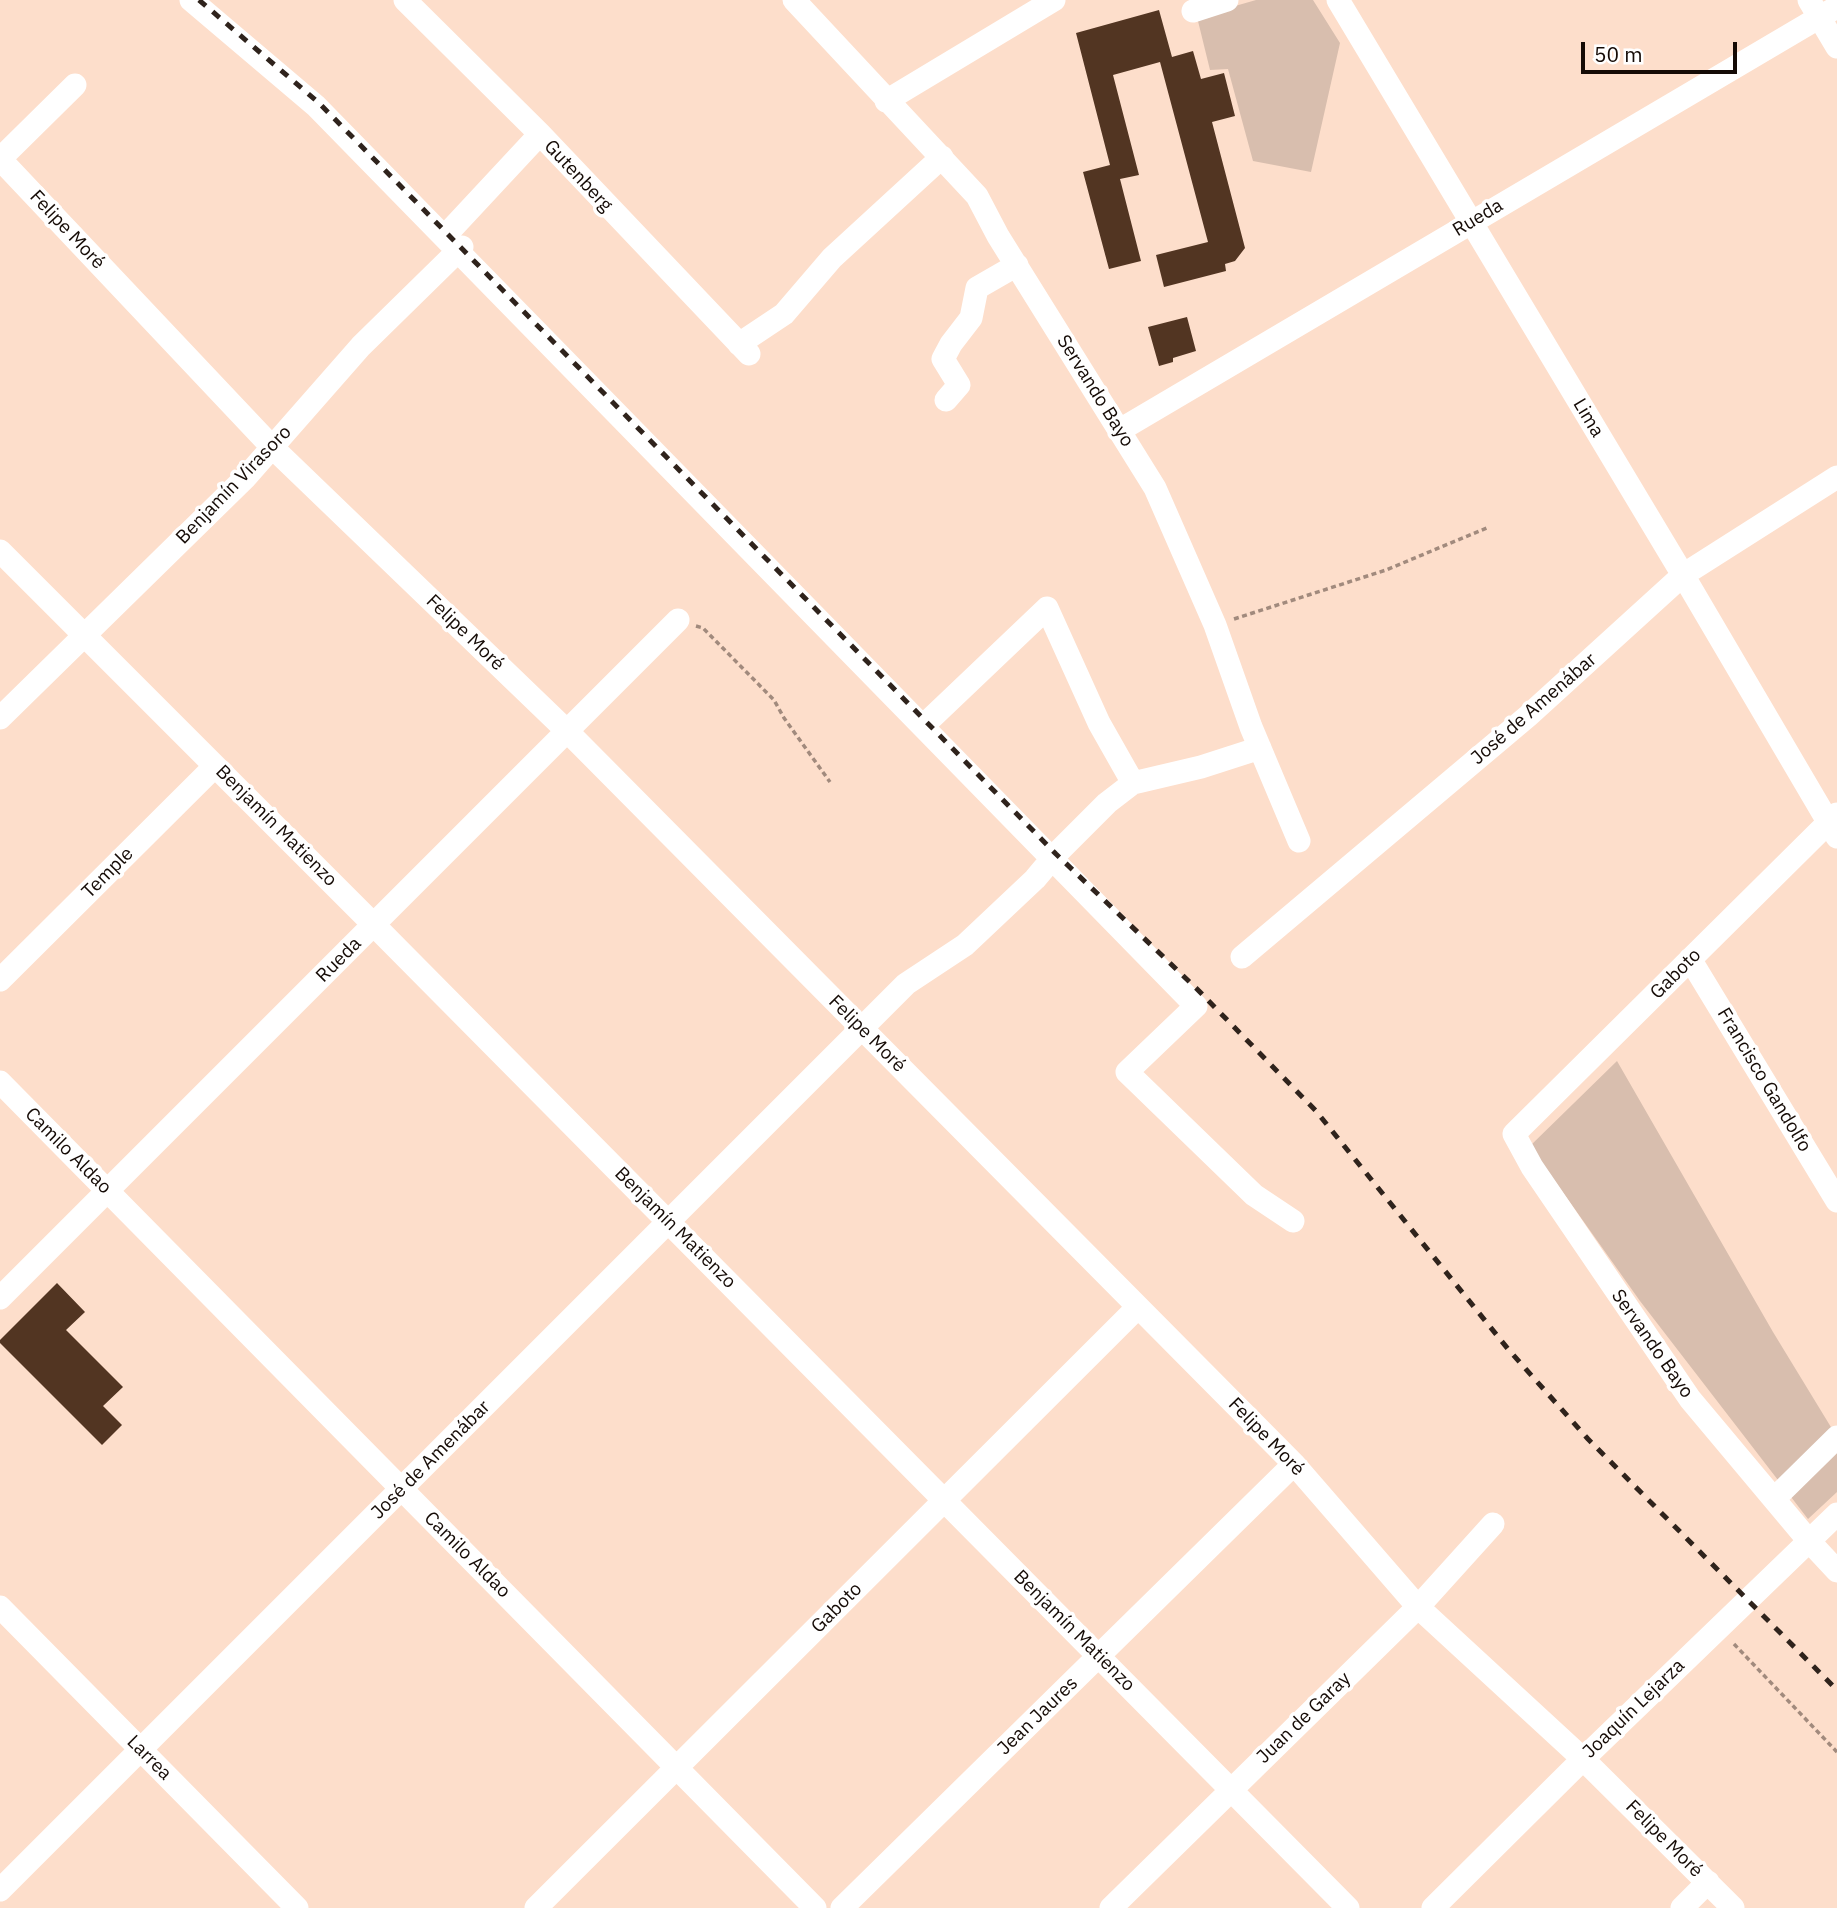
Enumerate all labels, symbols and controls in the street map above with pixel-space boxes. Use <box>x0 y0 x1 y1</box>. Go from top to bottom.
scale bar <box>1585 28 1741 72</box>
text: 50 m <box>1594 40 1643 68</box>
street label: Gutenberg <box>539 135 617 217</box>
street label: Felipe Moré <box>25 186 109 274</box>
street label: Rueda <box>1449 194 1507 242</box>
street label: Servando Bayo <box>1052 331 1138 451</box>
street label: Lima <box>1568 395 1608 441</box>
street label: Benjamín Virasoro <box>172 421 296 549</box>
street label: Felipe Moré <box>421 590 509 676</box>
street label: José de Amenábar <box>1467 648 1601 770</box>
street label: Benjamín Matienzo <box>210 760 342 892</box>
street label: Temple <box>78 843 138 903</box>
street label: Rueda <box>312 933 366 987</box>
street label: Gaboto <box>1646 944 1706 1004</box>
street label: Felipe Moré <box>824 991 910 1077</box>
street label: Francisco Gandolfo <box>1712 1004 1816 1156</box>
street label: Camilo Aldao <box>20 1103 116 1199</box>
street label: Benjamín Matienzo <box>609 1162 741 1294</box>
street label: Servando Bayo <box>1606 1285 1698 1403</box>
street label: Felipe Moré <box>1223 1393 1309 1481</box>
street label: José de Amenábar <box>367 1396 495 1524</box>
street label: Camilo Aldao <box>419 1507 515 1603</box>
street label: Benjamín Matienzo <box>1008 1565 1140 1697</box>
street label: Gaboto <box>807 1578 867 1638</box>
street label: Joaquín Lejarza <box>1578 1655 1690 1763</box>
street label: Juan de Garay <box>1252 1668 1356 1768</box>
street label: Jean Jaures <box>993 1672 1083 1760</box>
street label: Larrea <box>122 1731 176 1785</box>
street label: Felipe Moré <box>1621 1796 1707 1882</box>

